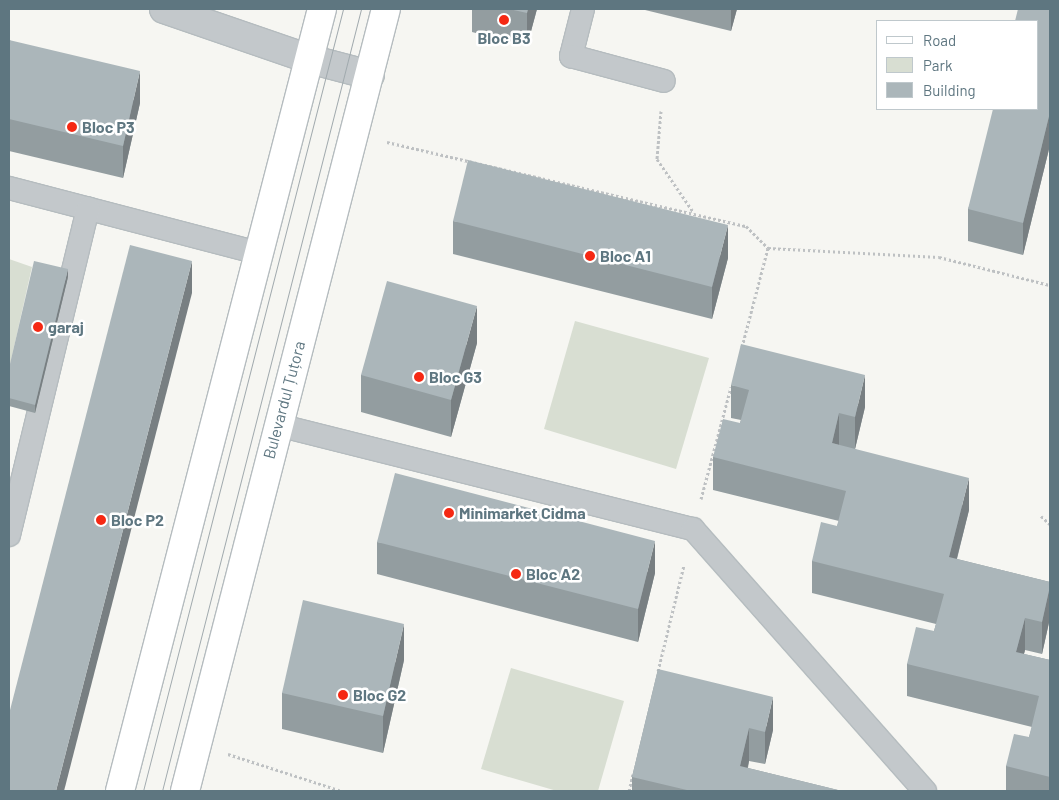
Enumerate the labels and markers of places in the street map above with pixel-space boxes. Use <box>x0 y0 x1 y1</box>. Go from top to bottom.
marker: Bloc B3 <box>498 14 510 26</box>
place label: Bloc B3 <box>477 28 531 48</box>
place label: Bloc P3 <box>82 117 135 137</box>
marker: Bloc P3 <box>66 121 78 133</box>
place label: Bloc A1 <box>600 246 651 266</box>
marker: Bloc A1 <box>584 250 596 262</box>
place label: garaj <box>48 317 84 337</box>
marker: garaj <box>32 321 44 333</box>
place label: Bloc G3 <box>429 367 482 387</box>
marker: Bloc G3 <box>413 371 425 383</box>
place label: Minimarket Cidma <box>459 503 586 523</box>
marker: Minimarket Cidma <box>443 507 455 519</box>
place label: Bloc P2 <box>111 510 164 530</box>
marker: Bloc P2 <box>95 514 107 526</box>
place label: Bloc A2 <box>526 564 580 584</box>
marker: Bloc A2 <box>510 568 522 580</box>
place label: Bloc G2 <box>353 685 406 705</box>
marker: Bloc G2 <box>337 689 349 701</box>

